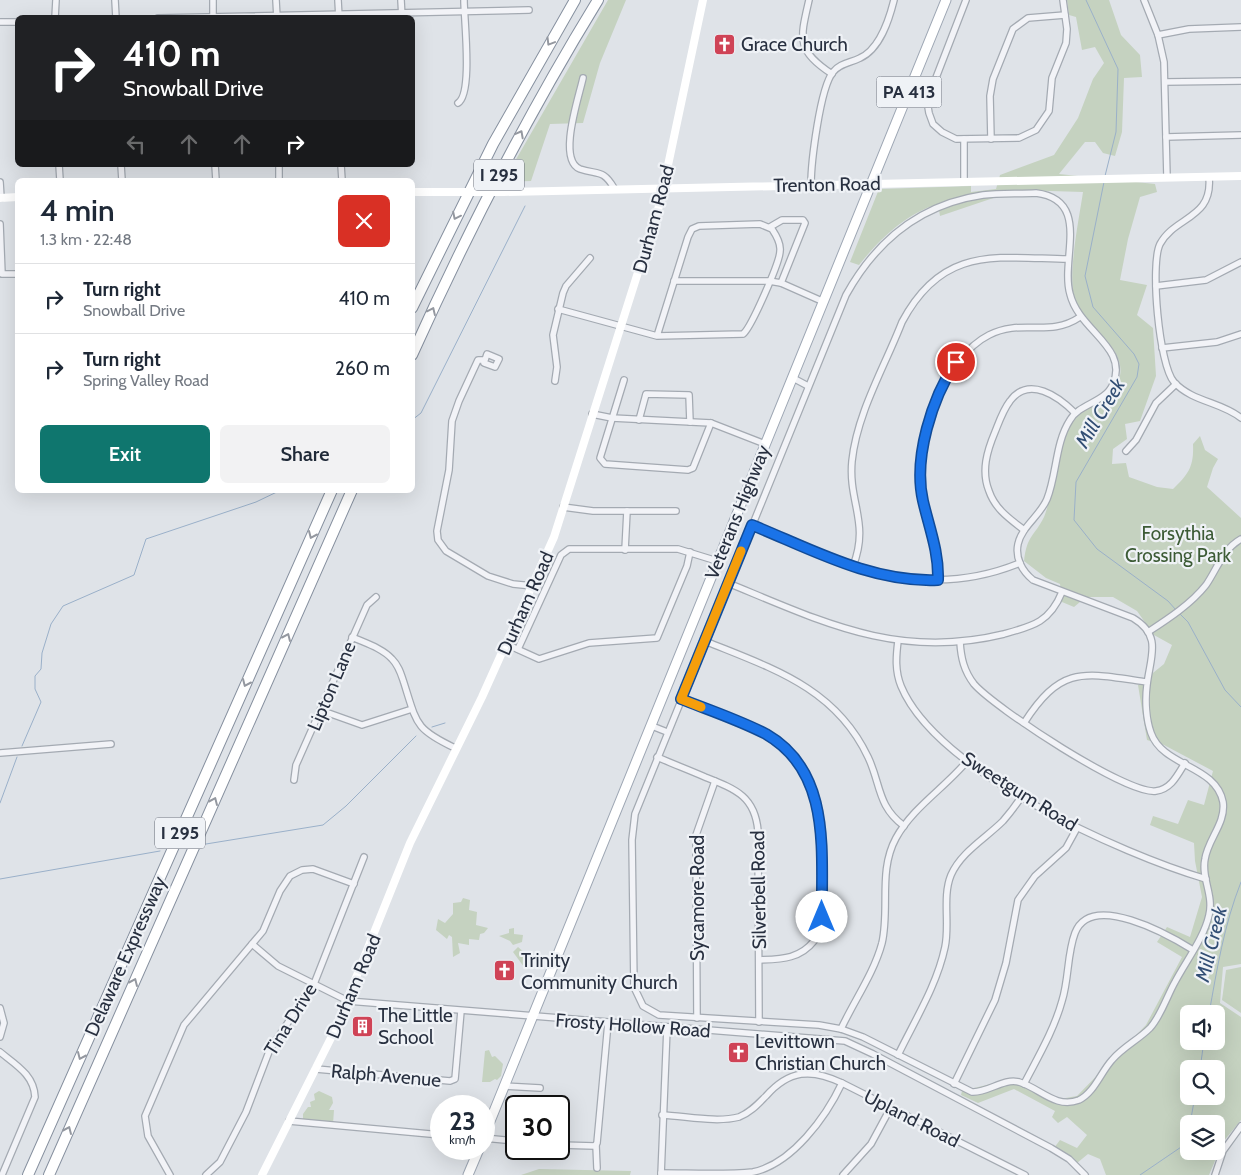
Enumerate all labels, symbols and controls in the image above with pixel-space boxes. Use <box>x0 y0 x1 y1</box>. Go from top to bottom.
text: 410 m <box>123 32 220 75</box>
church icon: Grace Church <box>713 32 737 56</box>
place label: Grace Church <box>741 33 848 56</box>
icon: right <box>40 35 105 100</box>
one-way arrow <box>547 36 557 45</box>
text: Snowball Drive <box>123 75 263 102</box>
road number: PA 413 <box>876 76 942 108</box>
icon: left <box>122 130 150 158</box>
icon: ahead <box>175 130 203 158</box>
icon: ahead <box>228 130 256 158</box>
icon: right <box>281 130 309 158</box>
one-way arrow <box>514 131 524 140</box>
road number: I 295 <box>474 160 524 190</box>
street label: Durham Road <box>628 162 679 276</box>
street label: Trenton Road <box>773 172 881 197</box>
text: 4 min <box>40 192 115 229</box>
button: close <box>338 195 390 247</box>
one-way arrow <box>453 210 463 219</box>
text: 1.3 km · 22:48 <box>40 230 132 249</box>
text: Turn right <box>83 278 161 301</box>
icon: right <box>40 285 68 313</box>
text: 410 m <box>339 287 390 310</box>
text: Snowball Drive <box>83 301 185 320</box>
one-way arrow <box>426 307 437 316</box>
pin <box>935 341 977 383</box>
text: Turn right <box>83 348 161 371</box>
icon: arrive <box>942 348 970 376</box>
icon: right <box>40 355 68 383</box>
text: 260 m <box>335 357 390 380</box>
text: Spring Valley Road <box>83 371 209 390</box>
water label: Mill Creek <box>1069 373 1131 453</box>
button: Exit <box>40 425 210 483</box>
button: Share <box>220 425 390 483</box>
street label: Veterans Highway <box>700 441 775 583</box>
park label: Forsythia Crossing Park <box>1125 522 1232 567</box>
one-way arrow <box>308 530 319 539</box>
street label: Durham Road <box>492 548 559 659</box>
one-way arrow <box>281 633 291 642</box>
street label: Lipton Lane <box>302 638 361 734</box>
one-way arrow <box>242 678 253 687</box>
street label: Sweetgum Road <box>958 747 1082 836</box>
one-way arrow <box>208 797 219 806</box>
road number: I 295 <box>155 818 205 848</box>
street label: Silverbell Road <box>746 830 771 950</box>
street label: Sycamore Road <box>686 835 709 961</box>
street label: Delaware Expressway <box>80 872 171 1040</box>
position arrow <box>795 890 847 942</box>
water label: Mill Creek <box>1190 902 1232 985</box>
street label: Durham Road <box>321 931 386 1042</box>
place label: Trinity Community Church <box>521 949 678 994</box>
church icon: Trinity Community Church <box>493 959 517 983</box>
one-way arrow <box>128 978 139 987</box>
street label: Tina Drive <box>259 979 322 1060</box>
place label: The Little School <box>378 1004 453 1049</box>
map controls <box>1180 1005 1225 1160</box>
button: sound <box>1180 1005 1225 1050</box>
street label: Frosty Hollow Road <box>555 1009 711 1042</box>
building icon: The Little School <box>350 1014 374 1038</box>
place label: Levittown Christian Church <box>755 1030 886 1075</box>
church icon: Levittown Christian Church <box>727 1040 751 1064</box>
one-way arrow <box>77 1051 88 1060</box>
street label: Ralph Avenue <box>330 1059 442 1092</box>
button: search <box>1180 1060 1225 1105</box>
street label: Upland Road <box>860 1085 963 1152</box>
speed limit sign: 30 <box>505 1095 570 1160</box>
text: 23 <box>449 1106 476 1136</box>
button: layers <box>1180 1115 1225 1160</box>
one-way arrow <box>62 1126 73 1135</box>
text: km/h <box>449 1132 476 1147</box>

